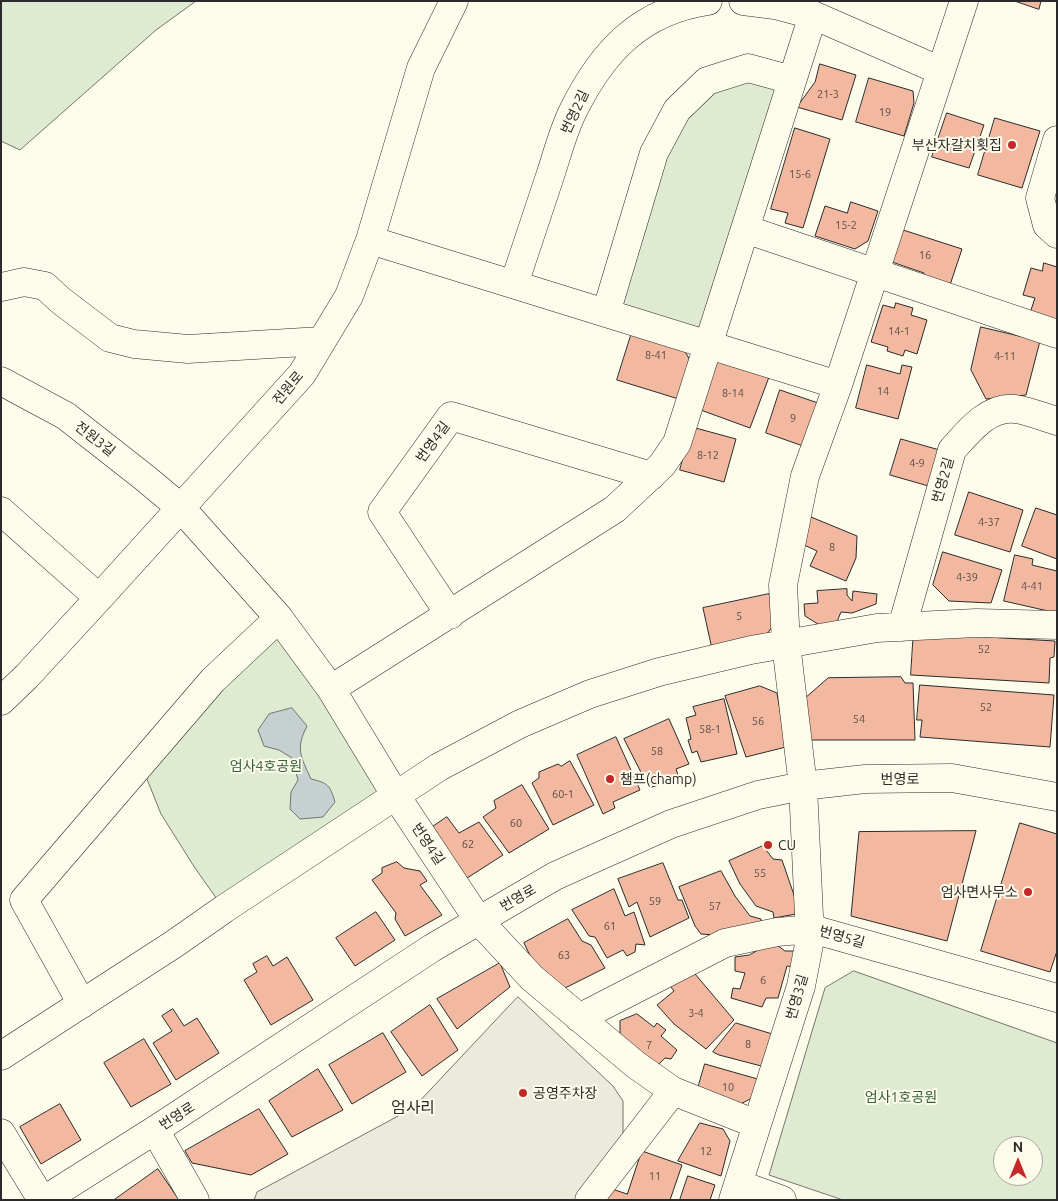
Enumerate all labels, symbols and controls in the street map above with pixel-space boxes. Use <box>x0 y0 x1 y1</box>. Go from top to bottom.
street label: 번영2길 <box>558 87 592 137</box>
house number: 21-3 <box>817 87 839 101</box>
house number: 19 <box>879 105 891 119</box>
place label: 부산자갈치횟집 <box>912 137 1002 153</box>
marker: 부산자갈치횟집 <box>1006 139 1018 151</box>
house number: 15-6 <box>789 167 811 181</box>
house number: 15-2 <box>835 218 857 232</box>
house number: 16 <box>919 248 931 262</box>
house number: 14-1 <box>888 324 910 338</box>
house number: 8-41 <box>645 348 667 362</box>
house number: 4-11 <box>994 349 1016 363</box>
street label: 전원로 <box>269 368 307 408</box>
house number: 14 <box>877 384 889 398</box>
house number: 8-14 <box>722 386 744 400</box>
house number: 9 <box>790 411 796 425</box>
street label: 전원3길 <box>71 418 119 460</box>
street label: 번영4길 <box>413 418 453 466</box>
house number: 8-12 <box>697 448 719 462</box>
street label: 번영2길 <box>929 455 957 505</box>
house number: 4-9 <box>909 456 925 470</box>
house number: 4-37 <box>978 515 1000 529</box>
house number: 8 <box>829 540 835 554</box>
house number: 4-39 <box>956 570 978 584</box>
house number: 4-41 <box>1021 579 1043 593</box>
house number: 5 <box>736 609 742 623</box>
house number: 52 <box>978 642 990 656</box>
house number: 52 <box>980 700 992 714</box>
house number: 54 <box>853 712 865 726</box>
house number: 56 <box>752 714 764 728</box>
house number: 58-1 <box>699 722 721 736</box>
house number: 58 <box>651 744 663 758</box>
park label: 엄사4호공원 <box>230 758 302 774</box>
place label: 챔프(champ) <box>620 771 697 787</box>
street label: 번영로 <box>881 771 919 787</box>
marker: 챔프(champ) <box>604 773 616 785</box>
house number: 60-1 <box>552 787 574 801</box>
house number: 60 <box>510 816 522 830</box>
street label: 번영4길 <box>408 820 448 868</box>
house number: 62 <box>462 837 474 851</box>
place label: CU <box>778 837 796 853</box>
marker: CU <box>762 839 774 851</box>
house number: 55 <box>754 866 766 880</box>
street label: 번영로 <box>497 881 539 915</box>
place label: 엄사면사무소 <box>941 884 1018 900</box>
marker: 엄사면사무소 <box>1022 886 1034 898</box>
house number: 59 <box>649 894 661 908</box>
house number: 57 <box>709 899 721 913</box>
house number: 61 <box>604 919 616 933</box>
street label: 번영5길 <box>817 923 867 951</box>
house number: 63 <box>558 948 570 962</box>
street label: 번영3길 <box>783 972 811 1022</box>
house number: 6 <box>760 973 766 987</box>
house number: 3-4 <box>688 1006 704 1020</box>
house number: 8 <box>745 1037 751 1051</box>
house number: 7 <box>646 1038 652 1052</box>
house number: 10 <box>722 1080 734 1094</box>
place label: 공영주차장 <box>533 1085 597 1101</box>
marker: 공영주차장 <box>517 1087 529 1099</box>
park label: 엄사1호공원 <box>865 1089 937 1105</box>
street label: 번영로 <box>156 1098 198 1134</box>
district label: 엄사리 <box>391 1098 435 1118</box>
north arrow <box>993 1136 1043 1186</box>
text: N <box>1013 1139 1023 1155</box>
house number: 12 <box>700 1144 712 1158</box>
house number: 11 <box>649 1169 661 1183</box>

